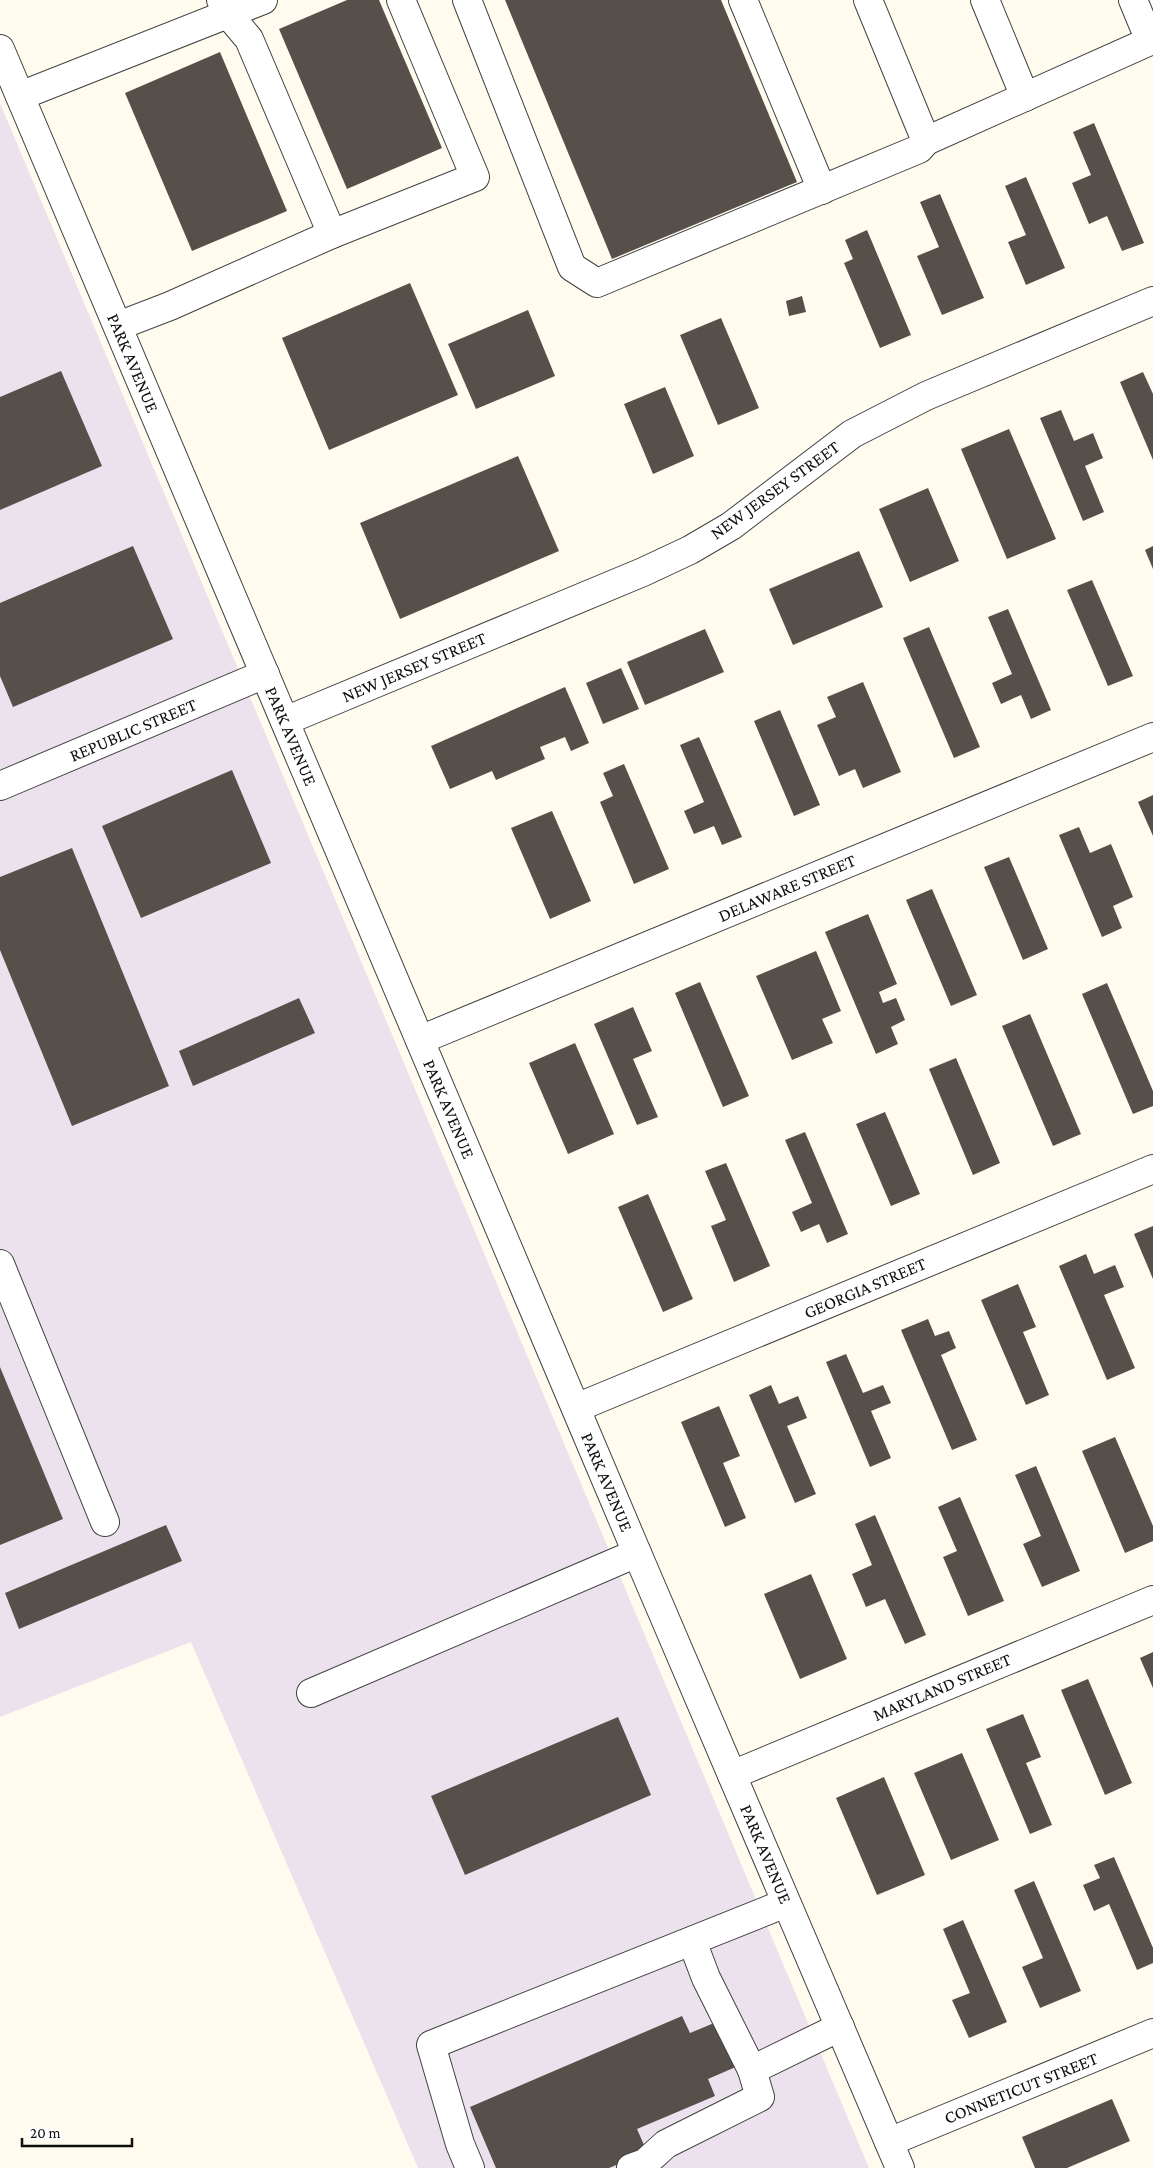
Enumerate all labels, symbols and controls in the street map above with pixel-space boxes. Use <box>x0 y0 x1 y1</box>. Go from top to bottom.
street label: PARK AVENUE <box>103 310 163 416</box>
street label: NEW JERSEY STREET <box>707 436 844 544</box>
street label: NEW JERSEY STREET <box>339 628 489 706</box>
street label: PARK AVENUE <box>261 683 321 789</box>
street label: REPUBLIC STREET <box>66 694 200 766</box>
street label: DELAWARE STREET <box>715 850 859 926</box>
street label: PARK AVENUE <box>419 1056 479 1162</box>
street label: GEORGIA STREET <box>801 1253 929 1323</box>
street label: PARK AVENUE <box>577 1429 637 1535</box>
street label: MARYLAND STREET <box>870 1649 1014 1725</box>
street label: PARK AVENUE <box>736 1801 796 1907</box>
street label: CONNETICUT STREET <box>941 2048 1101 2128</box>
scale bar <box>22 2116 132 2148</box>
text: 20 m <box>30 2125 61 2141</box>

